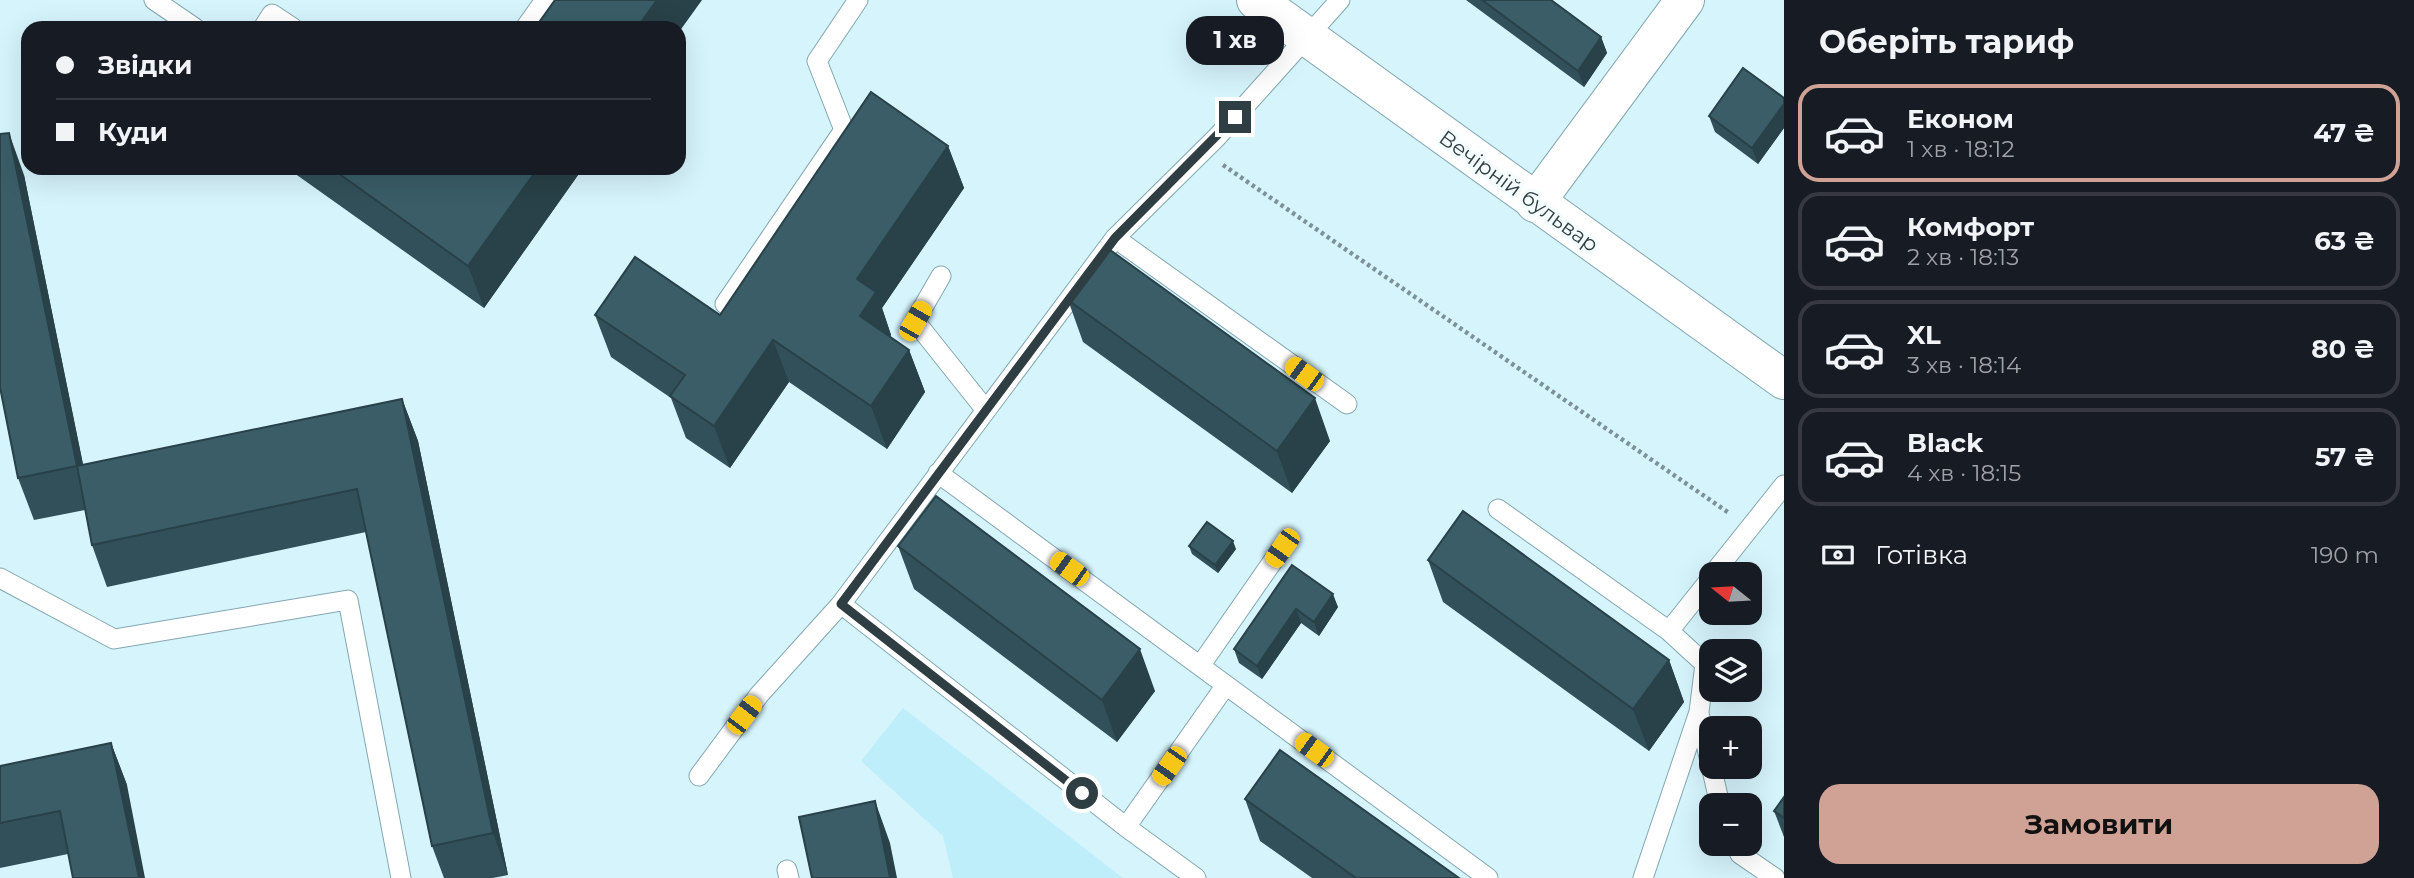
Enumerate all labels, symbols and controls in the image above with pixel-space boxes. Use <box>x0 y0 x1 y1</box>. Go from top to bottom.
callout: 1 хв <box>1186 16 1284 64</box>
text: Оберіть тариф <box>1819 22 2074 61</box>
text: 1 хв <box>1213 26 1257 54</box>
text: Звідки <box>98 49 192 81</box>
route end <box>1219 101 1251 133</box>
icon: car <box>1823 102 1886 165</box>
text: Економ <box>1907 103 2014 135</box>
text: Куди <box>98 116 168 148</box>
text: 47 ₴ <box>2313 117 2375 149</box>
street label: Вечірній бульвар <box>1435 125 1603 257</box>
text: 1 хв · 18:12 <box>1907 135 2014 163</box>
icon: car <box>1823 210 1886 273</box>
text: Комфорт <box>1907 211 2034 243</box>
text: 63 ₴ <box>2314 225 2375 257</box>
text: 2 хв · 18:13 <box>1907 243 2019 271</box>
car <box>896 298 935 344</box>
icon: car <box>1823 318 1886 381</box>
text: XL <box>1907 319 1941 351</box>
text: 80 ₴ <box>2311 333 2375 365</box>
text: 3 хв · 18:14 <box>1907 351 2021 379</box>
car <box>1281 353 1328 395</box>
icon: car <box>1823 426 1886 489</box>
text: Black <box>1907 427 1983 459</box>
text: 57 ₴ <box>2315 441 2375 473</box>
text: 4 хв · 18:15 <box>1907 459 2021 487</box>
car <box>1262 525 1303 571</box>
icon: cash <box>1819 536 1857 574</box>
text: Готівка <box>1875 539 1968 571</box>
text: 190 m <box>2311 541 2379 569</box>
car <box>1046 548 1093 590</box>
north arrow <box>1699 562 1762 625</box>
map controls <box>1699 562 1762 856</box>
button: layers <box>1699 639 1762 702</box>
car <box>723 692 766 738</box>
button: + <box>1699 716 1762 779</box>
car <box>1291 729 1338 771</box>
car <box>1149 743 1190 789</box>
route start <box>1066 777 1098 809</box>
button: Замовити <box>1819 784 2379 864</box>
button: − <box>1699 793 1762 856</box>

